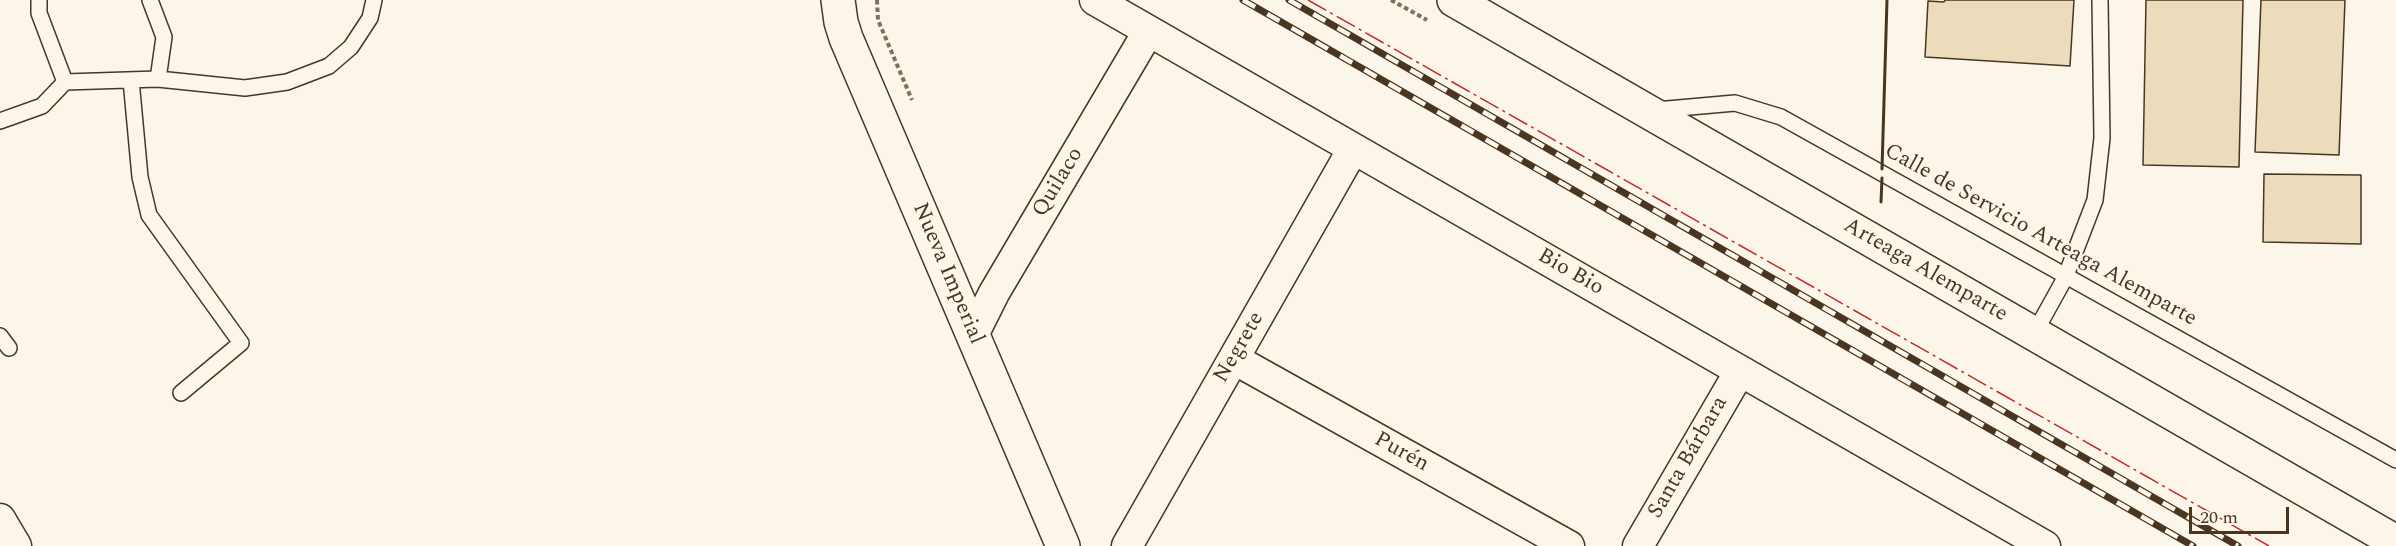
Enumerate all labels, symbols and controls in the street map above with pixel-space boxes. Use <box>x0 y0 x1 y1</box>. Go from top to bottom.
street label: Calle de Servicio Arteaga Alemparte <box>1879 139 2201 333</box>
street label: Quilaco <box>1028 143 1090 223</box>
street label: Nueva Imperial <box>905 199 989 349</box>
street label: Arteaga Alemparte <box>1838 213 2012 329</box>
street label: Bio Bio <box>1532 244 1608 302</box>
street label: Negrete <box>1209 308 1271 388</box>
street label: Santa Bárbara <box>1643 392 1735 524</box>
street label: Purén <box>1369 427 1433 479</box>
scale bar <box>2192 495 2292 533</box>
text: 20 m <box>2200 504 2238 531</box>

